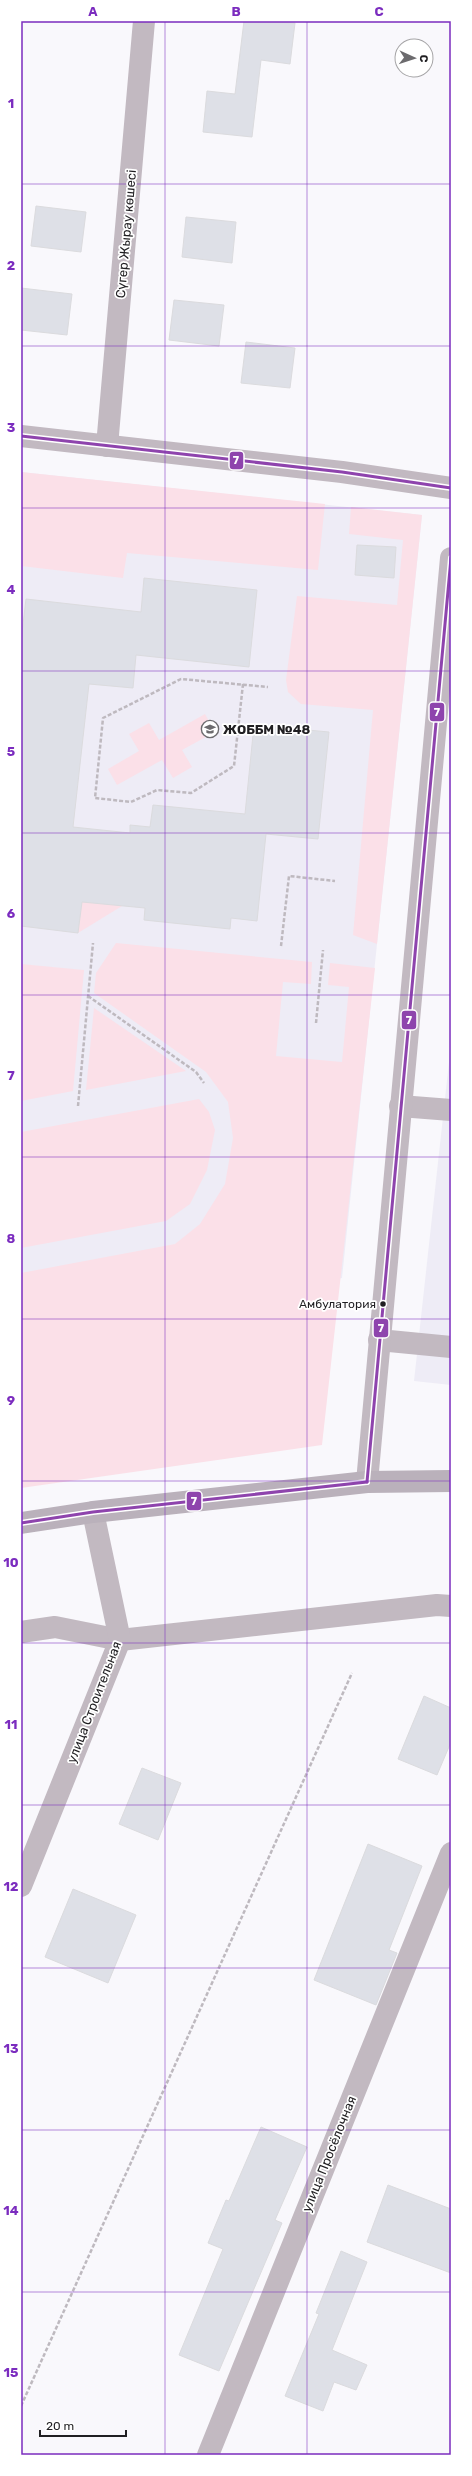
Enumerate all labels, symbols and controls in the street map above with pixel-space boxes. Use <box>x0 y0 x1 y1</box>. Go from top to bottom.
text: A <box>88 4 98 19</box>
text: B <box>231 4 241 19</box>
text: C <box>374 4 384 19</box>
north arrow <box>394 38 434 78</box>
text: С <box>417 54 430 63</box>
text: 1 <box>8 96 14 111</box>
street label: Сүгер Жырау көшесі <box>113 169 139 299</box>
text: 2 <box>7 258 15 273</box>
text: 3 <box>7 420 16 435</box>
line badge: 7 <box>229 451 244 470</box>
text: 7 <box>233 454 240 467</box>
text: 4 <box>7 582 16 597</box>
line badge: 7 <box>429 702 445 722</box>
text: 7 <box>434 706 441 719</box>
school or university icon: ЖОББМ №48 <box>200 719 220 739</box>
place label: ЖОББМ №48 <box>223 722 311 737</box>
text: 5 <box>7 744 15 759</box>
text: 6 <box>7 906 16 921</box>
line badge: 7 <box>401 1010 417 1030</box>
text: 7 <box>406 1014 413 1027</box>
text: 7 <box>7 1068 15 1083</box>
text: 8 <box>7 1231 16 1246</box>
place label: Амбулатория <box>299 1297 376 1311</box>
marker: Амбулатория <box>378 1299 388 1309</box>
line badge: 7 <box>373 1318 389 1338</box>
text: 7 <box>378 1322 385 1335</box>
text: 9 <box>7 1393 15 1408</box>
line badge: 7 <box>186 1491 202 1511</box>
text: 7 <box>191 1495 198 1508</box>
text: 10 <box>3 1555 19 1570</box>
street label: улица Строительная <box>64 1639 124 1765</box>
text: 11 <box>5 1717 17 1732</box>
text: 12 <box>4 1879 18 1894</box>
text: 13 <box>3 2041 19 2056</box>
street label: улица Просёлочная <box>299 2094 359 2214</box>
text: 14 <box>3 2203 19 2218</box>
text: 15 <box>4 2365 18 2380</box>
scale bar <box>40 2412 126 2438</box>
text: 20 m <box>46 2419 74 2433</box>

